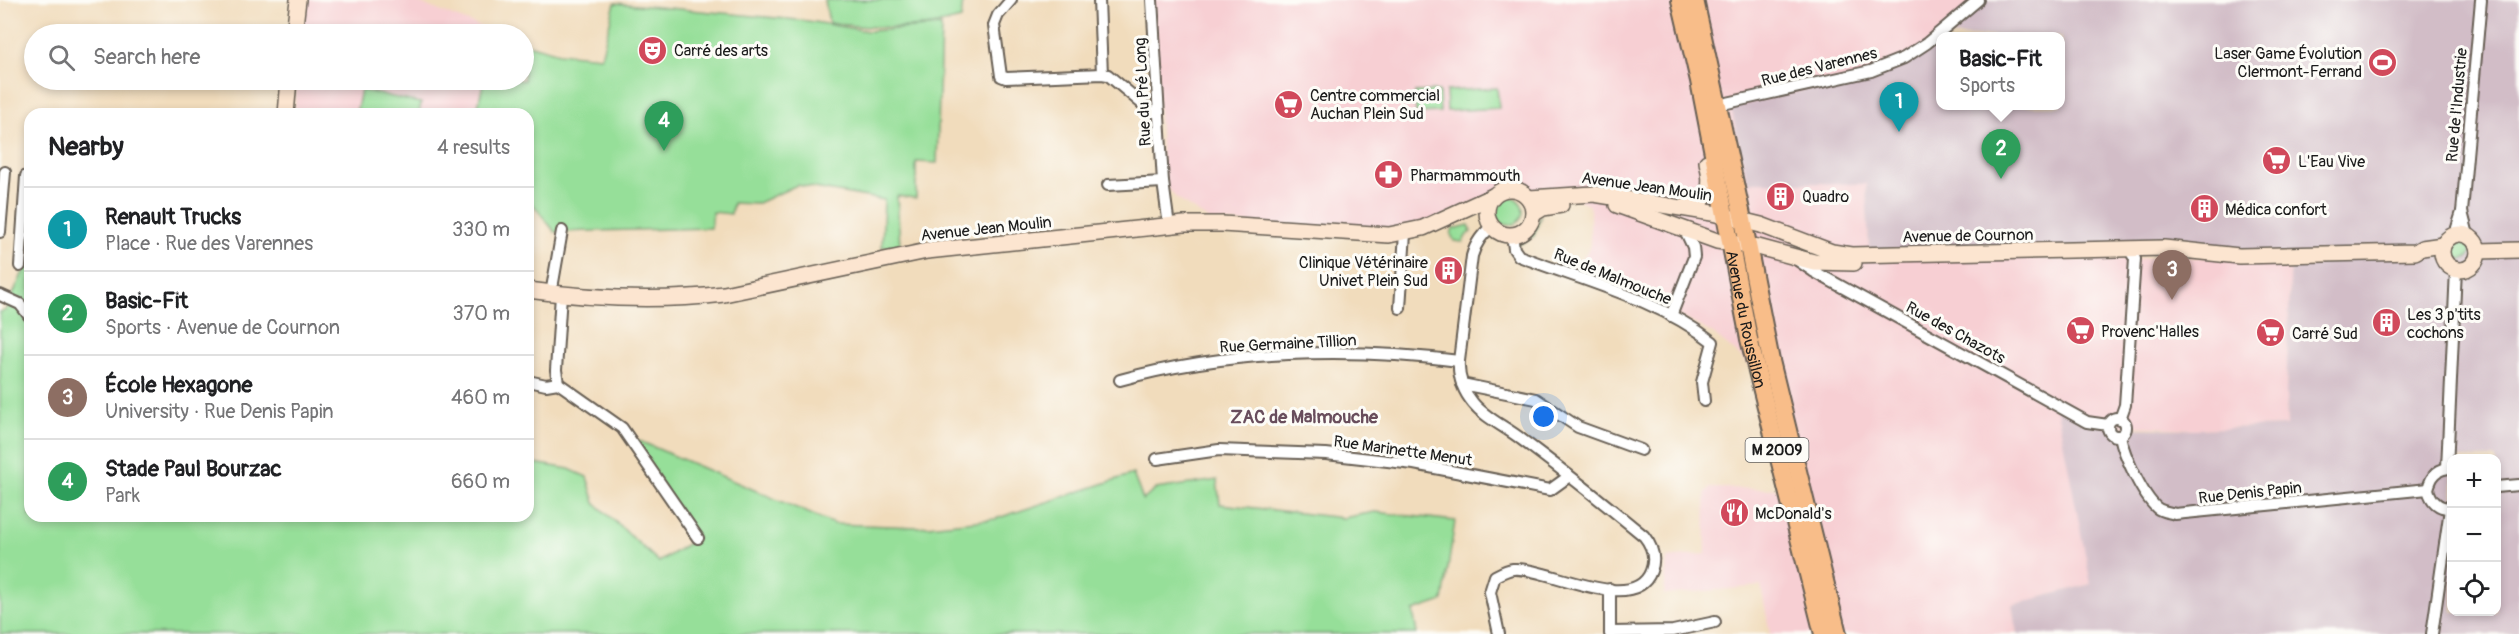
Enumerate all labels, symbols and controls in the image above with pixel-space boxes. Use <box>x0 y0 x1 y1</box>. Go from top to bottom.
search box <box>24 24 534 90</box>
popup <box>1936 32 2065 110</box>
theatre icon: Carré des arts <box>637 34 669 66</box>
street label: Rue du Pré Long <box>1130 37 1156 147</box>
icon: search <box>45 41 78 74</box>
place label: Carré des arts <box>674 41 768 61</box>
text: Search here <box>93 43 200 71</box>
street label: Rue des Varennes <box>1759 43 1879 91</box>
place label: Laser Game Évolution Clermont-Ferrand <box>2214 44 2362 82</box>
text: Basic-Fit <box>1959 45 2042 73</box>
sports icon: Laser Game Évolution Clermont-Ferrand <box>2367 46 2399 78</box>
street label: Rue de l'Industrie <box>2442 47 2472 163</box>
text: Sports <box>1959 73 2015 98</box>
pin: 1 <box>1880 82 1918 132</box>
place label: Centre commercial Auchan Plein Sud <box>1310 86 1440 124</box>
supermarket icon: Centre commercial Auchan Plein Sud <box>1273 88 1305 120</box>
pin: 4 <box>644 102 684 151</box>
pin: 2 <box>1982 130 2020 179</box>
text: Nearby <box>48 131 124 163</box>
text: 4 results <box>437 135 510 160</box>
supermarket icon: L'Eau Vive <box>2261 145 2293 177</box>
place label: L'Eau Vive <box>2298 152 2365 172</box>
pharmacy icon: Pharmammouth <box>1373 159 1405 191</box>
place label: Pharmammouth <box>1410 166 1520 186</box>
street label: Avenue Jean Moulin <box>1580 168 1713 206</box>
building icon: Quadro <box>1765 180 1797 212</box>
place label: Quadro <box>1802 187 1849 207</box>
building icon: Médica confort <box>2188 193 2220 225</box>
place label: Médica confort <box>2225 200 2327 220</box>
text: Renault Trucks <box>105 203 241 231</box>
street label: Avenue Jean Moulin <box>920 212 1053 246</box>
text: 1 <box>64 217 71 242</box>
text: 330 m <box>452 217 510 242</box>
street label: Avenue de Cournon <box>1902 225 2034 247</box>
text: Place · Rue des Varennes <box>105 231 313 256</box>
street label: Rue de Malmouche <box>1551 244 1675 310</box>
street label: Avenue du Roussillon <box>1721 249 1770 390</box>
pin: 3 <box>2152 250 2192 300</box>
place label: Clinique Vétérinaire Univet Plein Sud <box>1299 253 1428 291</box>
building icon: Clinique Vétérinaire Univet Plein Sud <box>1433 255 1465 287</box>
text: Basic-Fit <box>105 287 188 315</box>
street label: Rue des Chazots <box>1902 297 2009 368</box>
text: 2 <box>62 301 73 326</box>
text: 370 m <box>453 301 510 326</box>
place label: Les 3 p'tits cochons <box>2407 305 2481 343</box>
building icon: Les 3 p'tits cochons <box>2370 307 2402 339</box>
text: Sports · Avenue de Cournon <box>105 315 340 340</box>
supermarket icon: Provenc'Halles <box>2064 315 2096 347</box>
supermarket icon: Carré Sud <box>2255 317 2287 349</box>
place label: Provenc'Halles <box>2101 322 2199 342</box>
place label: Carré Sud <box>2292 324 2358 344</box>
street label: Rue Germaine Tillion <box>1219 330 1357 358</box>
text: École Hexagone <box>105 371 252 399</box>
text: 3 <box>62 385 73 410</box>
text: 460 m <box>451 385 510 410</box>
text: University · Rue Denis Papin <box>105 399 334 424</box>
your location <box>1529 402 1558 431</box>
district label: ZAC de Malmouche <box>1230 406 1379 429</box>
street label: Rue Marinette Menut <box>1332 431 1474 471</box>
road number: M 2009 <box>1746 438 1808 462</box>
map controls <box>2447 454 2501 616</box>
button: + <box>2447 454 2501 508</box>
text: Stade Paul Bourzac <box>105 455 282 483</box>
text: 4 <box>62 469 73 494</box>
text: 660 m <box>451 469 510 494</box>
street label: Rue Denis Papin <box>2197 478 2303 508</box>
text: Park <box>105 483 140 508</box>
restaurant icon: McDonald's <box>1718 497 1750 529</box>
place label: McDonald's <box>1755 504 1832 524</box>
button: − <box>2447 508 2501 562</box>
button: locate <box>2447 562 2501 616</box>

